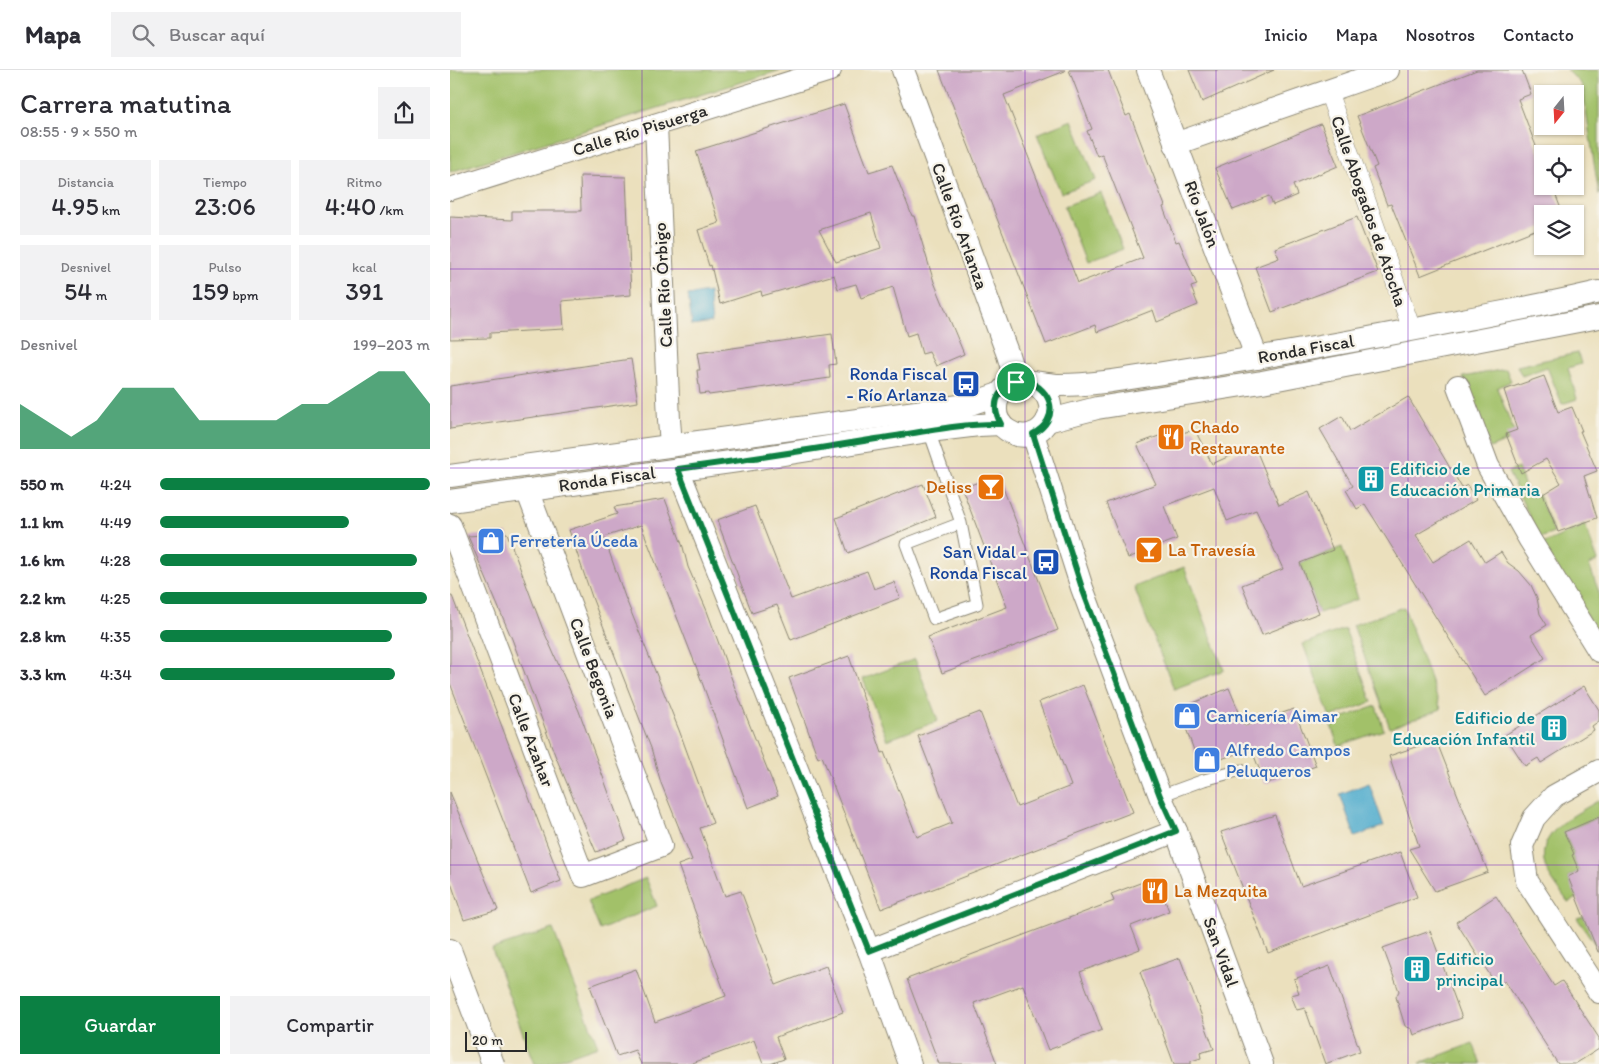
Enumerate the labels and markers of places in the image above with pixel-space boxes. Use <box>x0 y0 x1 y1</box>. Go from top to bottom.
pin <box>995 361 1037 403</box>
place label: Ronda Fiscal - Río Arlanza <box>846 363 948 406</box>
bus stop icon: Ronda Fiscal - Río Arlanza <box>951 369 981 399</box>
place label: Chado Restaurante <box>1190 416 1285 459</box>
restaurant icon: Chado Restaurante <box>1156 422 1186 452</box>
place label: Edificio de Educación Primaria <box>1390 458 1541 501</box>
building icon: Edificio de Educación Primaria <box>1356 464 1386 494</box>
bar icon: Deliss <box>976 472 1006 502</box>
place label: Deliss <box>926 476 972 498</box>
shop icon: Ferretería Úceda <box>476 526 506 556</box>
place label: Ferretería Úceda <box>510 530 639 552</box>
bar icon: La Travesía <box>1134 535 1164 565</box>
place label: La Travesía <box>1168 539 1256 561</box>
place label: San Vidal - Ronda Fiscal <box>929 541 1027 584</box>
bus stop icon: San Vidal - Ronda Fiscal <box>1031 547 1061 577</box>
shop icon: Carnicería Aimar <box>1172 701 1202 731</box>
place label: Carnicería Aimar <box>1206 705 1339 727</box>
place label: Edificio de Educación Infantil <box>1393 707 1535 750</box>
building icon: Edificio de Educación Infantil <box>1539 713 1569 743</box>
place label: Alfredo Campos Peluqueros <box>1226 739 1350 782</box>
shop icon: Alfredo Campos Peluqueros <box>1192 745 1222 775</box>
restaurant icon: La Mezquita <box>1140 876 1170 906</box>
place label: La Mezquita <box>1174 880 1268 902</box>
place label: Edificio principal <box>1436 948 1503 991</box>
building icon: Edificio principal <box>1402 954 1432 984</box>

